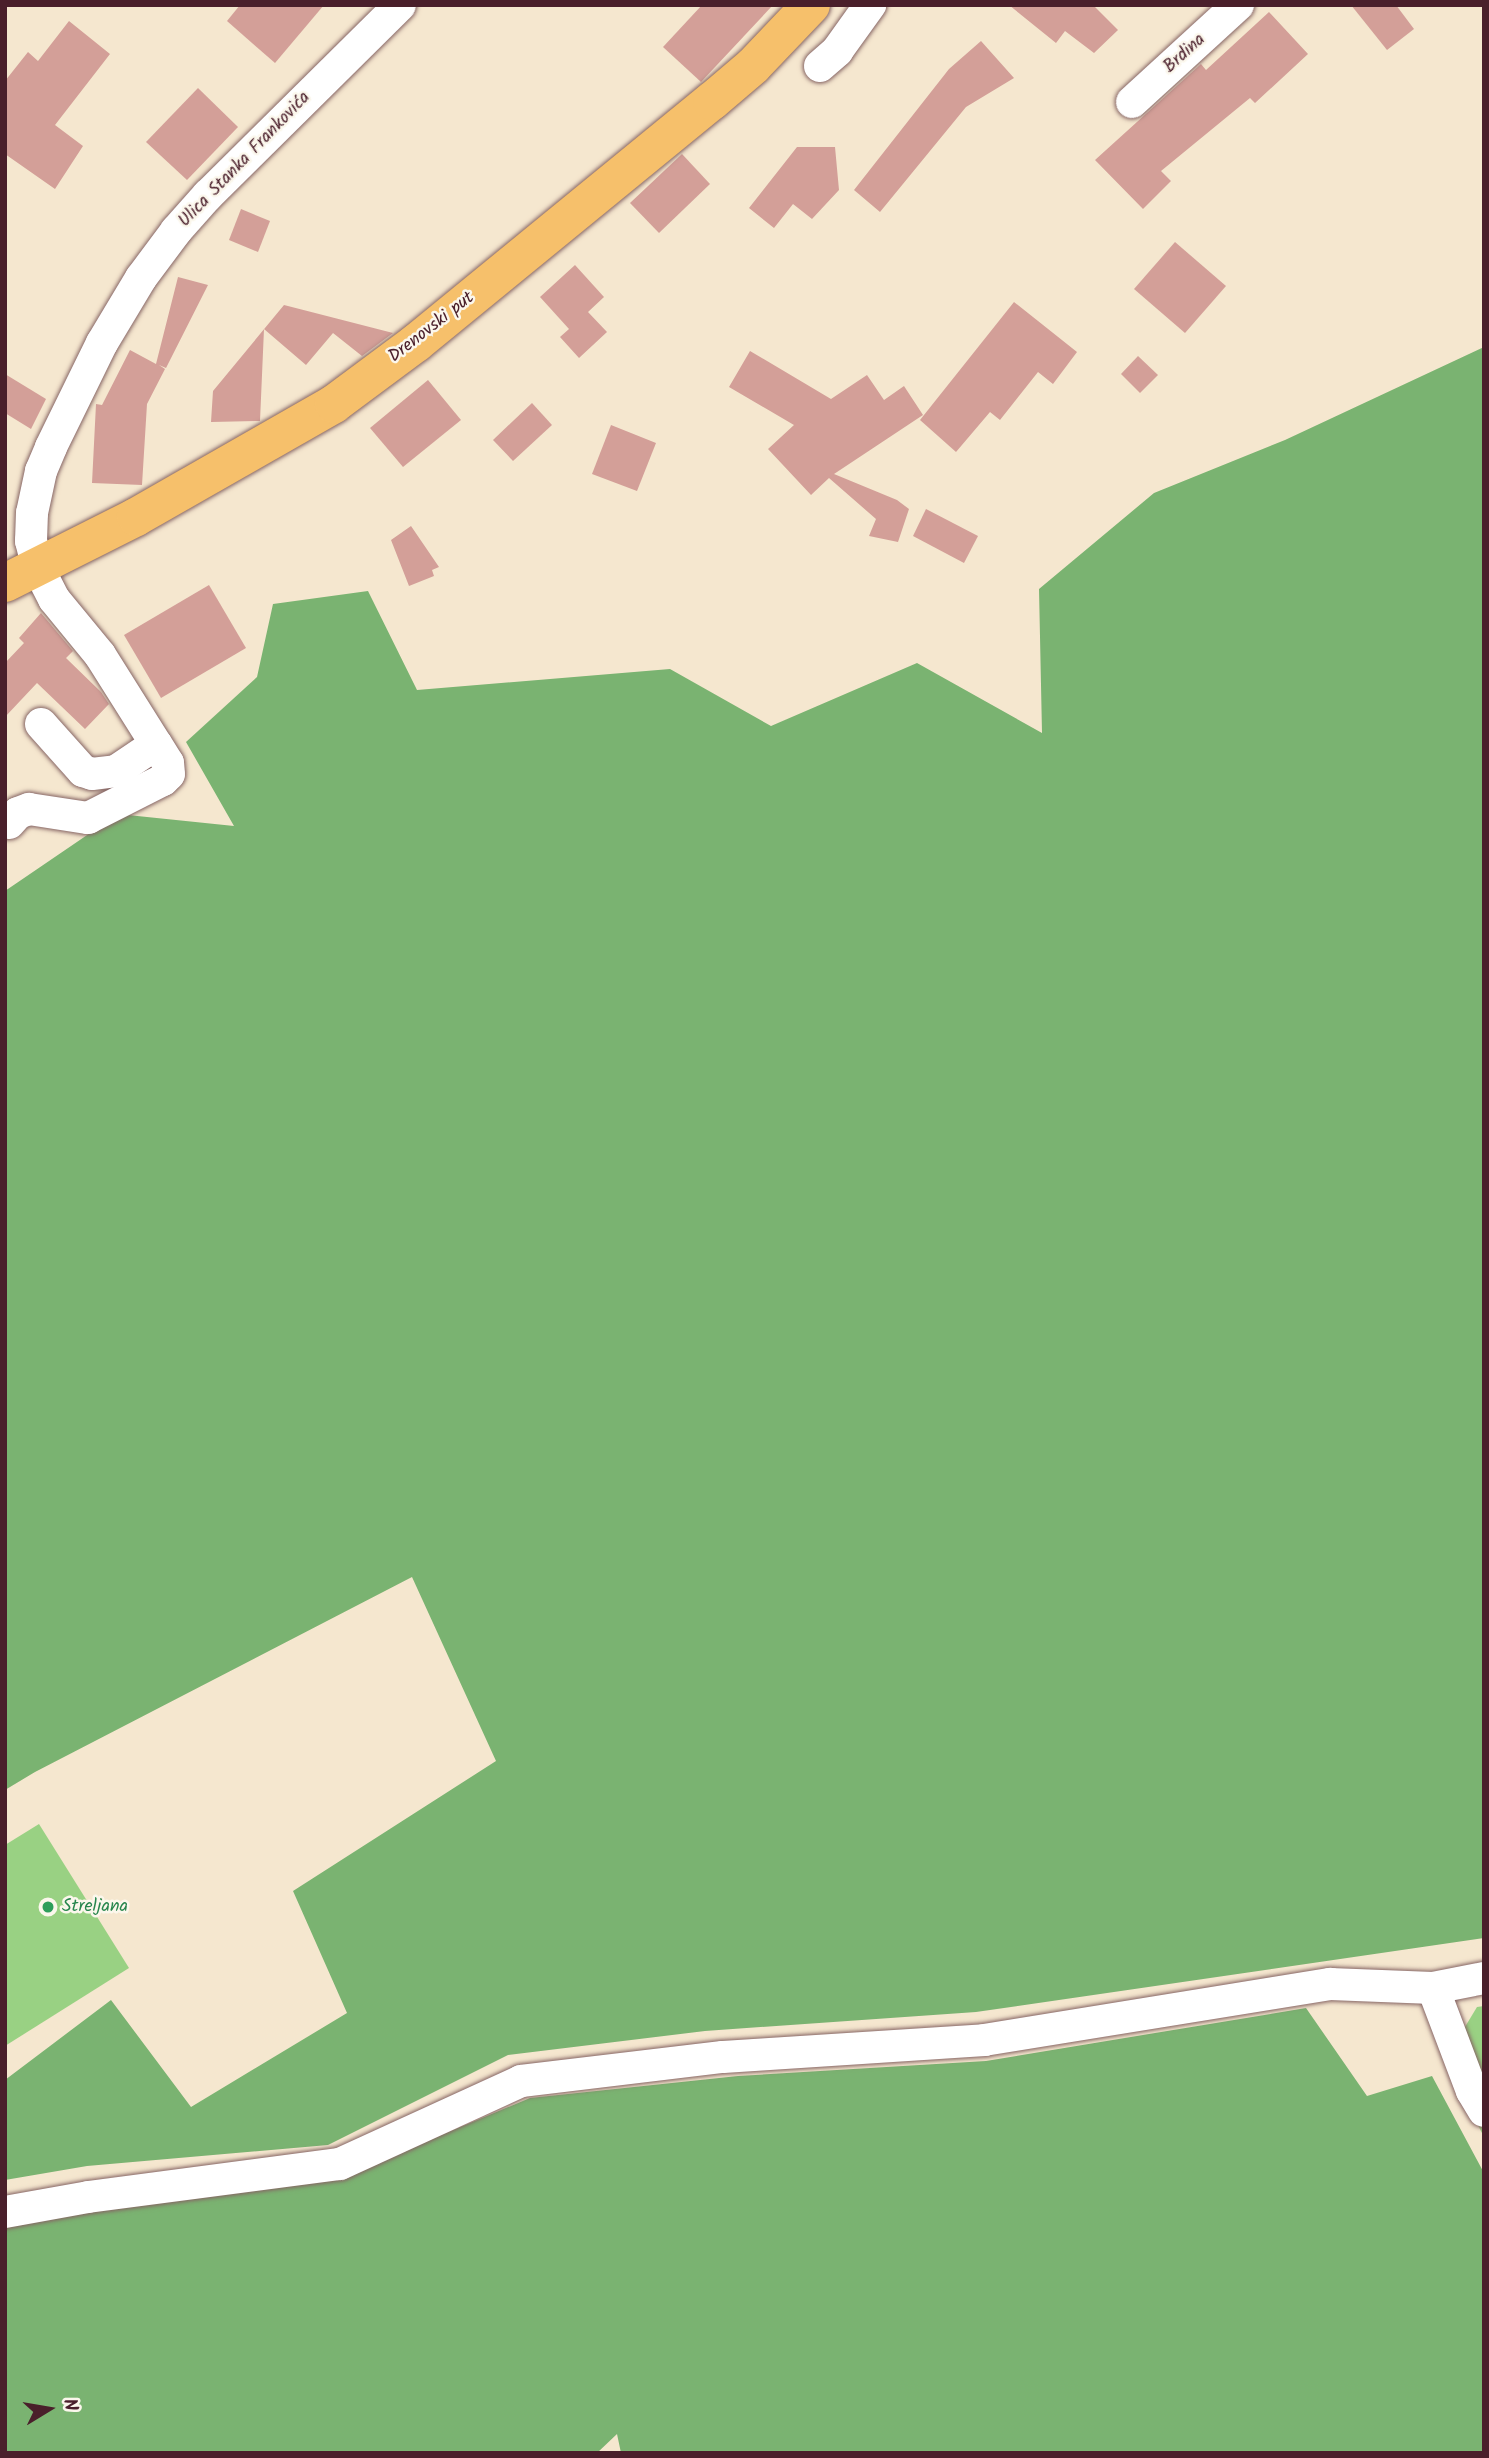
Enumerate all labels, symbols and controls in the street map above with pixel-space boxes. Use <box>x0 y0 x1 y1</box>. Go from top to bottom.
street label: Brdina <box>1160 30 1210 78</box>
street label: Ulica Stanka Frankovića <box>175 88 315 232</box>
street label: Drenovski put <box>385 288 479 368</box>
place label: Streljana <box>62 1896 128 1918</box>
marker: Streljana <box>40 1899 56 1915</box>
north arrow <box>14 2374 84 2444</box>
text: N <box>54 2396 85 2414</box>

